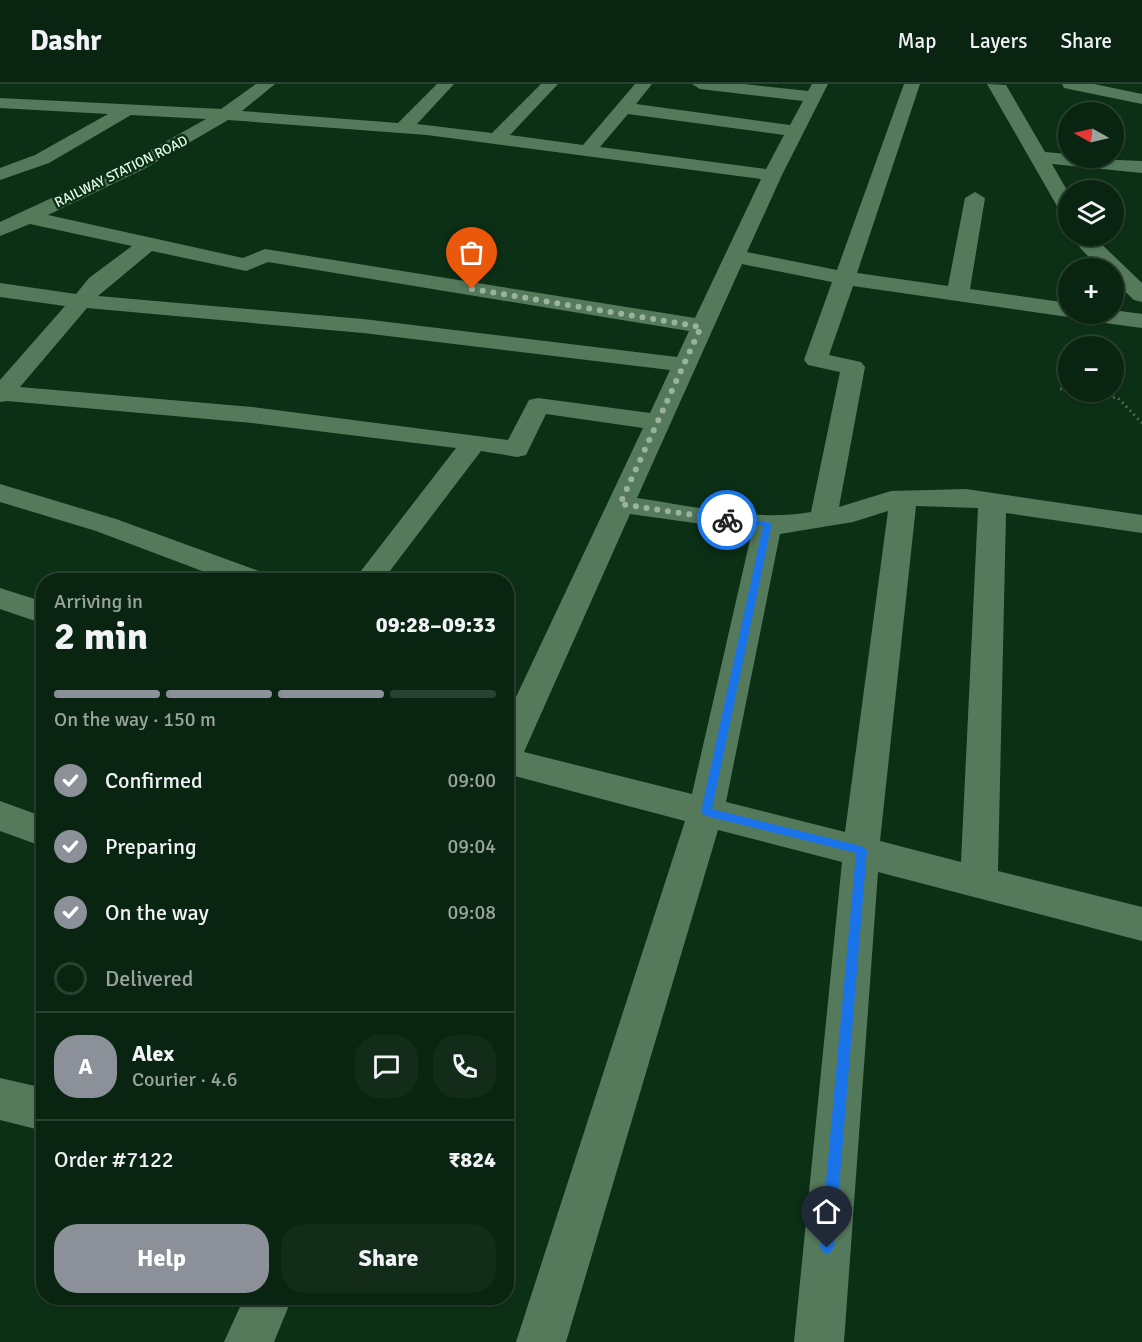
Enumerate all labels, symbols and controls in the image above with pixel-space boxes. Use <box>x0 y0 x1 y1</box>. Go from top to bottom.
text: Dashr <box>30 24 101 58</box>
text: Map <box>898 28 936 54</box>
text: Layers <box>969 28 1027 54</box>
text: Share <box>1060 28 1112 54</box>
north arrow <box>1058 102 1124 168</box>
map controls <box>1058 102 1124 402</box>
street label: RAILWAY STATION ROAD <box>52 132 191 211</box>
button: layers <box>1058 180 1124 246</box>
pin <box>446 227 497 289</box>
icon: bag <box>455 236 488 269</box>
button: + <box>1058 258 1124 324</box>
button: − <box>1058 336 1124 402</box>
courier <box>697 490 757 550</box>
icon: bike <box>711 504 744 537</box>
text: Arriving in <box>54 589 143 614</box>
text: 09:28–09:33 <box>376 611 496 638</box>
text: 2 min <box>54 612 148 660</box>
text: On the way · 150 m <box>54 707 216 732</box>
icon: check <box>54 764 87 797</box>
text: Confirmed <box>105 767 203 794</box>
text: 09:00 <box>447 768 496 793</box>
icon: check <box>54 830 87 863</box>
text: Preparing <box>105 833 197 860</box>
text: 09:04 <box>447 834 496 859</box>
icon: check <box>54 896 87 929</box>
text: On the way <box>105 899 209 926</box>
text: 09:08 <box>447 900 496 925</box>
text: Delivered <box>105 965 193 992</box>
button: chat <box>355 1035 418 1098</box>
button: phone <box>433 1035 496 1098</box>
text: Alex <box>132 1040 174 1067</box>
text: A <box>78 1053 93 1080</box>
text: Courier · 4.6 <box>132 1067 238 1092</box>
text: Order #7122 <box>54 1146 174 1173</box>
text: ₹824 <box>448 1146 496 1173</box>
pin <box>801 1186 852 1248</box>
icon: home <box>810 1195 843 1228</box>
button: Help <box>54 1224 269 1293</box>
button: Share <box>281 1224 496 1293</box>

